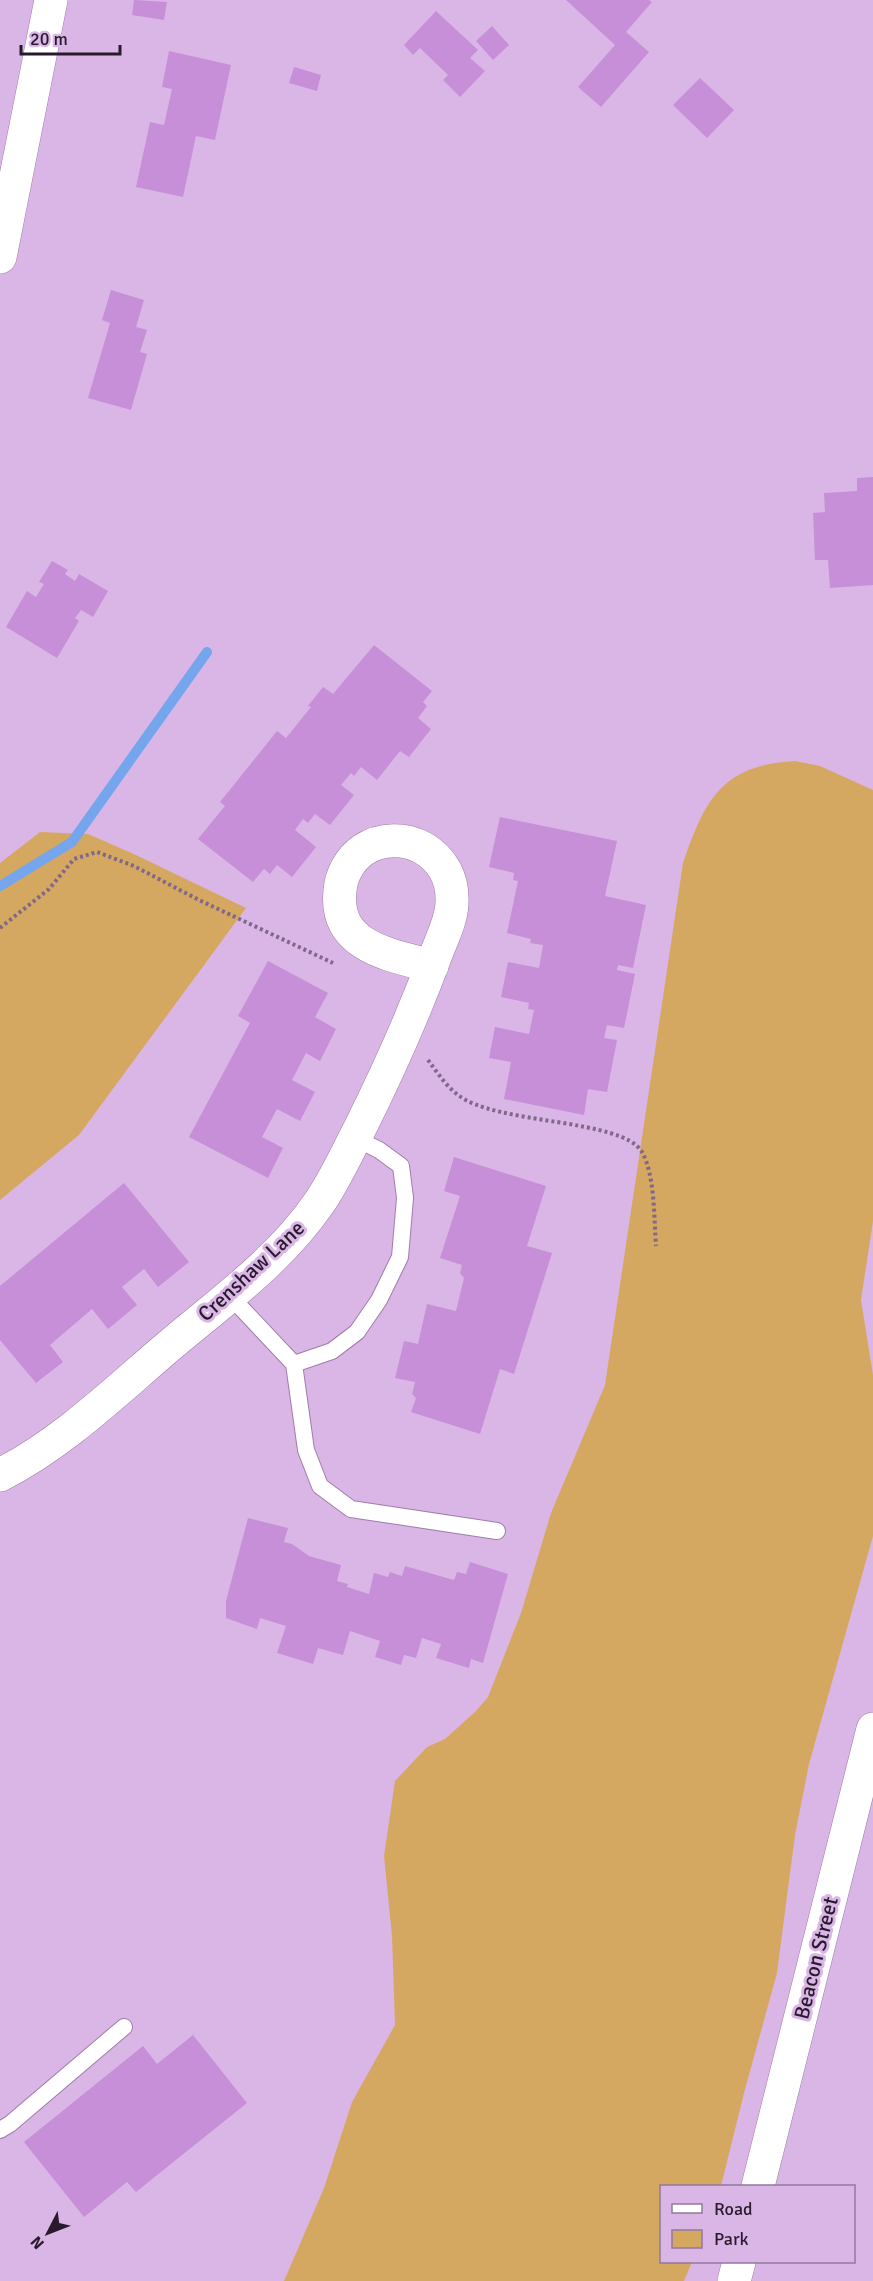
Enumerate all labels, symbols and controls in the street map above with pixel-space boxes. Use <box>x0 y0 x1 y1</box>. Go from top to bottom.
scale bar <box>21 18 120 56</box>
text: 20 m <box>30 28 68 50</box>
street label: Crenshaw Lane <box>192 1215 310 1327</box>
street label: Beacon Street <box>788 1894 844 2022</box>
legend <box>660 2185 855 2263</box>
text: Road <box>714 2198 753 2220</box>
north arrow <box>18 2203 78 2263</box>
text: Park <box>714 2228 749 2250</box>
text: N <box>26 2232 49 2253</box>

